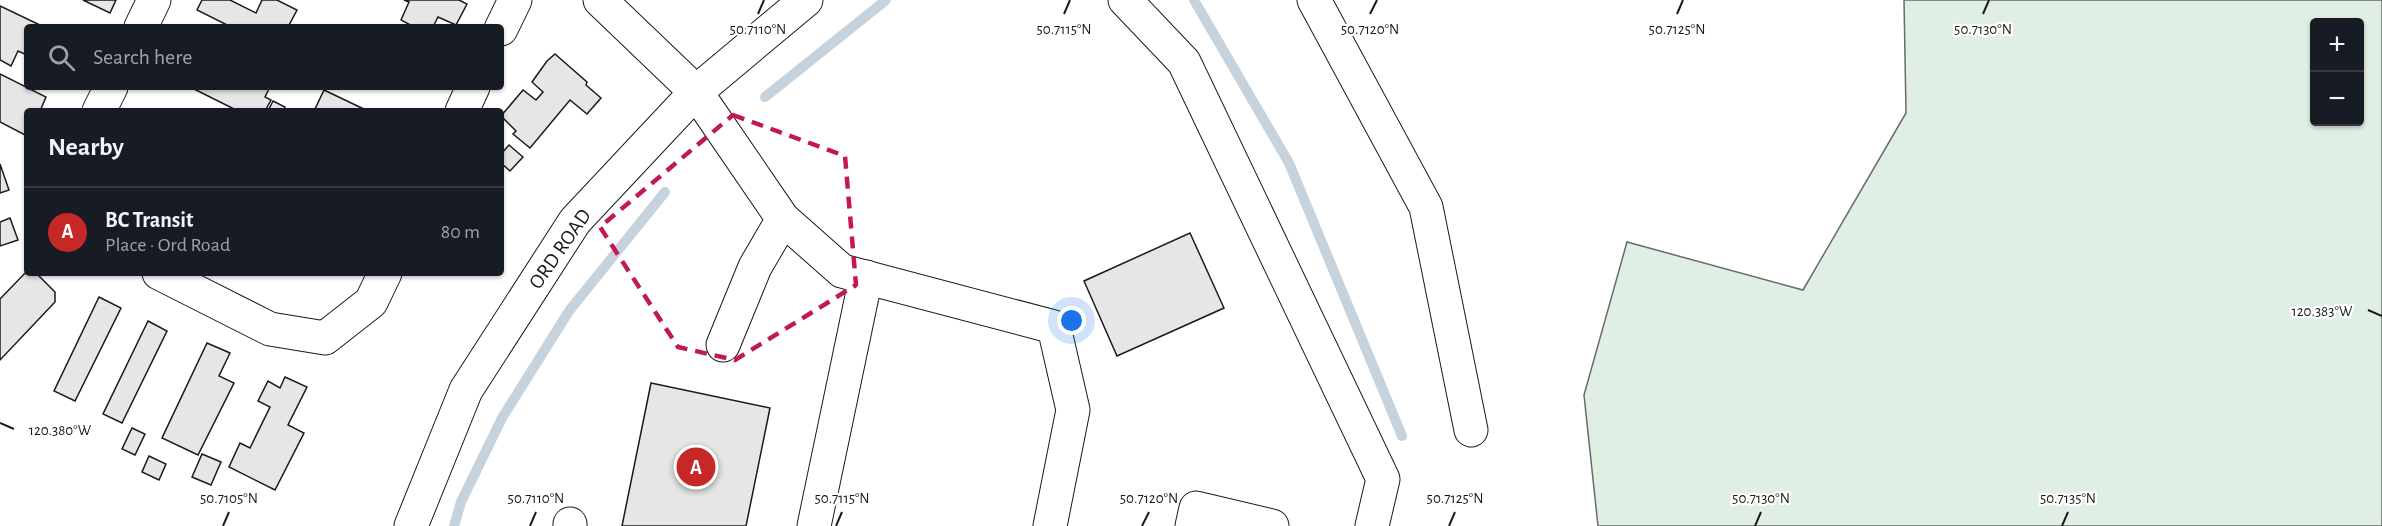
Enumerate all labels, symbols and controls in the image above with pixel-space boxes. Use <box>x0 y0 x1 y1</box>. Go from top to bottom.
map controls <box>2310 18 2364 126</box>
button: + <box>2310 18 2364 72</box>
text: 50.7110°N <box>730 22 786 37</box>
text: 50.7115°N <box>1036 22 1092 37</box>
text: 50.7120°N <box>1341 22 1399 37</box>
text: 50.7125°N <box>1649 22 1705 37</box>
text: 50.7130°N <box>1954 22 2012 37</box>
search box <box>24 24 504 90</box>
icon: search <box>45 41 78 74</box>
text: Search here <box>93 46 192 68</box>
button: − <box>2310 72 2364 126</box>
text: Nearby <box>48 134 124 160</box>
street label: ORD ROAD <box>525 205 595 293</box>
text: BC Transit <box>105 209 193 231</box>
text: A <box>62 222 74 242</box>
text: 80 m <box>441 222 480 242</box>
text: Place · Ord Road <box>105 235 230 255</box>
text: 120.383°W <box>2292 304 2353 319</box>
your location <box>1057 306 1086 335</box>
text: 120.380°W <box>29 423 92 438</box>
pin: A <box>676 444 716 490</box>
text: 50.7105°N <box>200 491 258 506</box>
text: 50.7110°N <box>508 491 564 506</box>
text: 50.7115°N <box>814 491 870 506</box>
text: 50.7120°N <box>1120 491 1178 506</box>
text: 50.7125°N <box>1427 491 1483 506</box>
text: 50.7130°N <box>1732 491 1790 506</box>
text: 50.7135°N <box>2040 491 2096 506</box>

